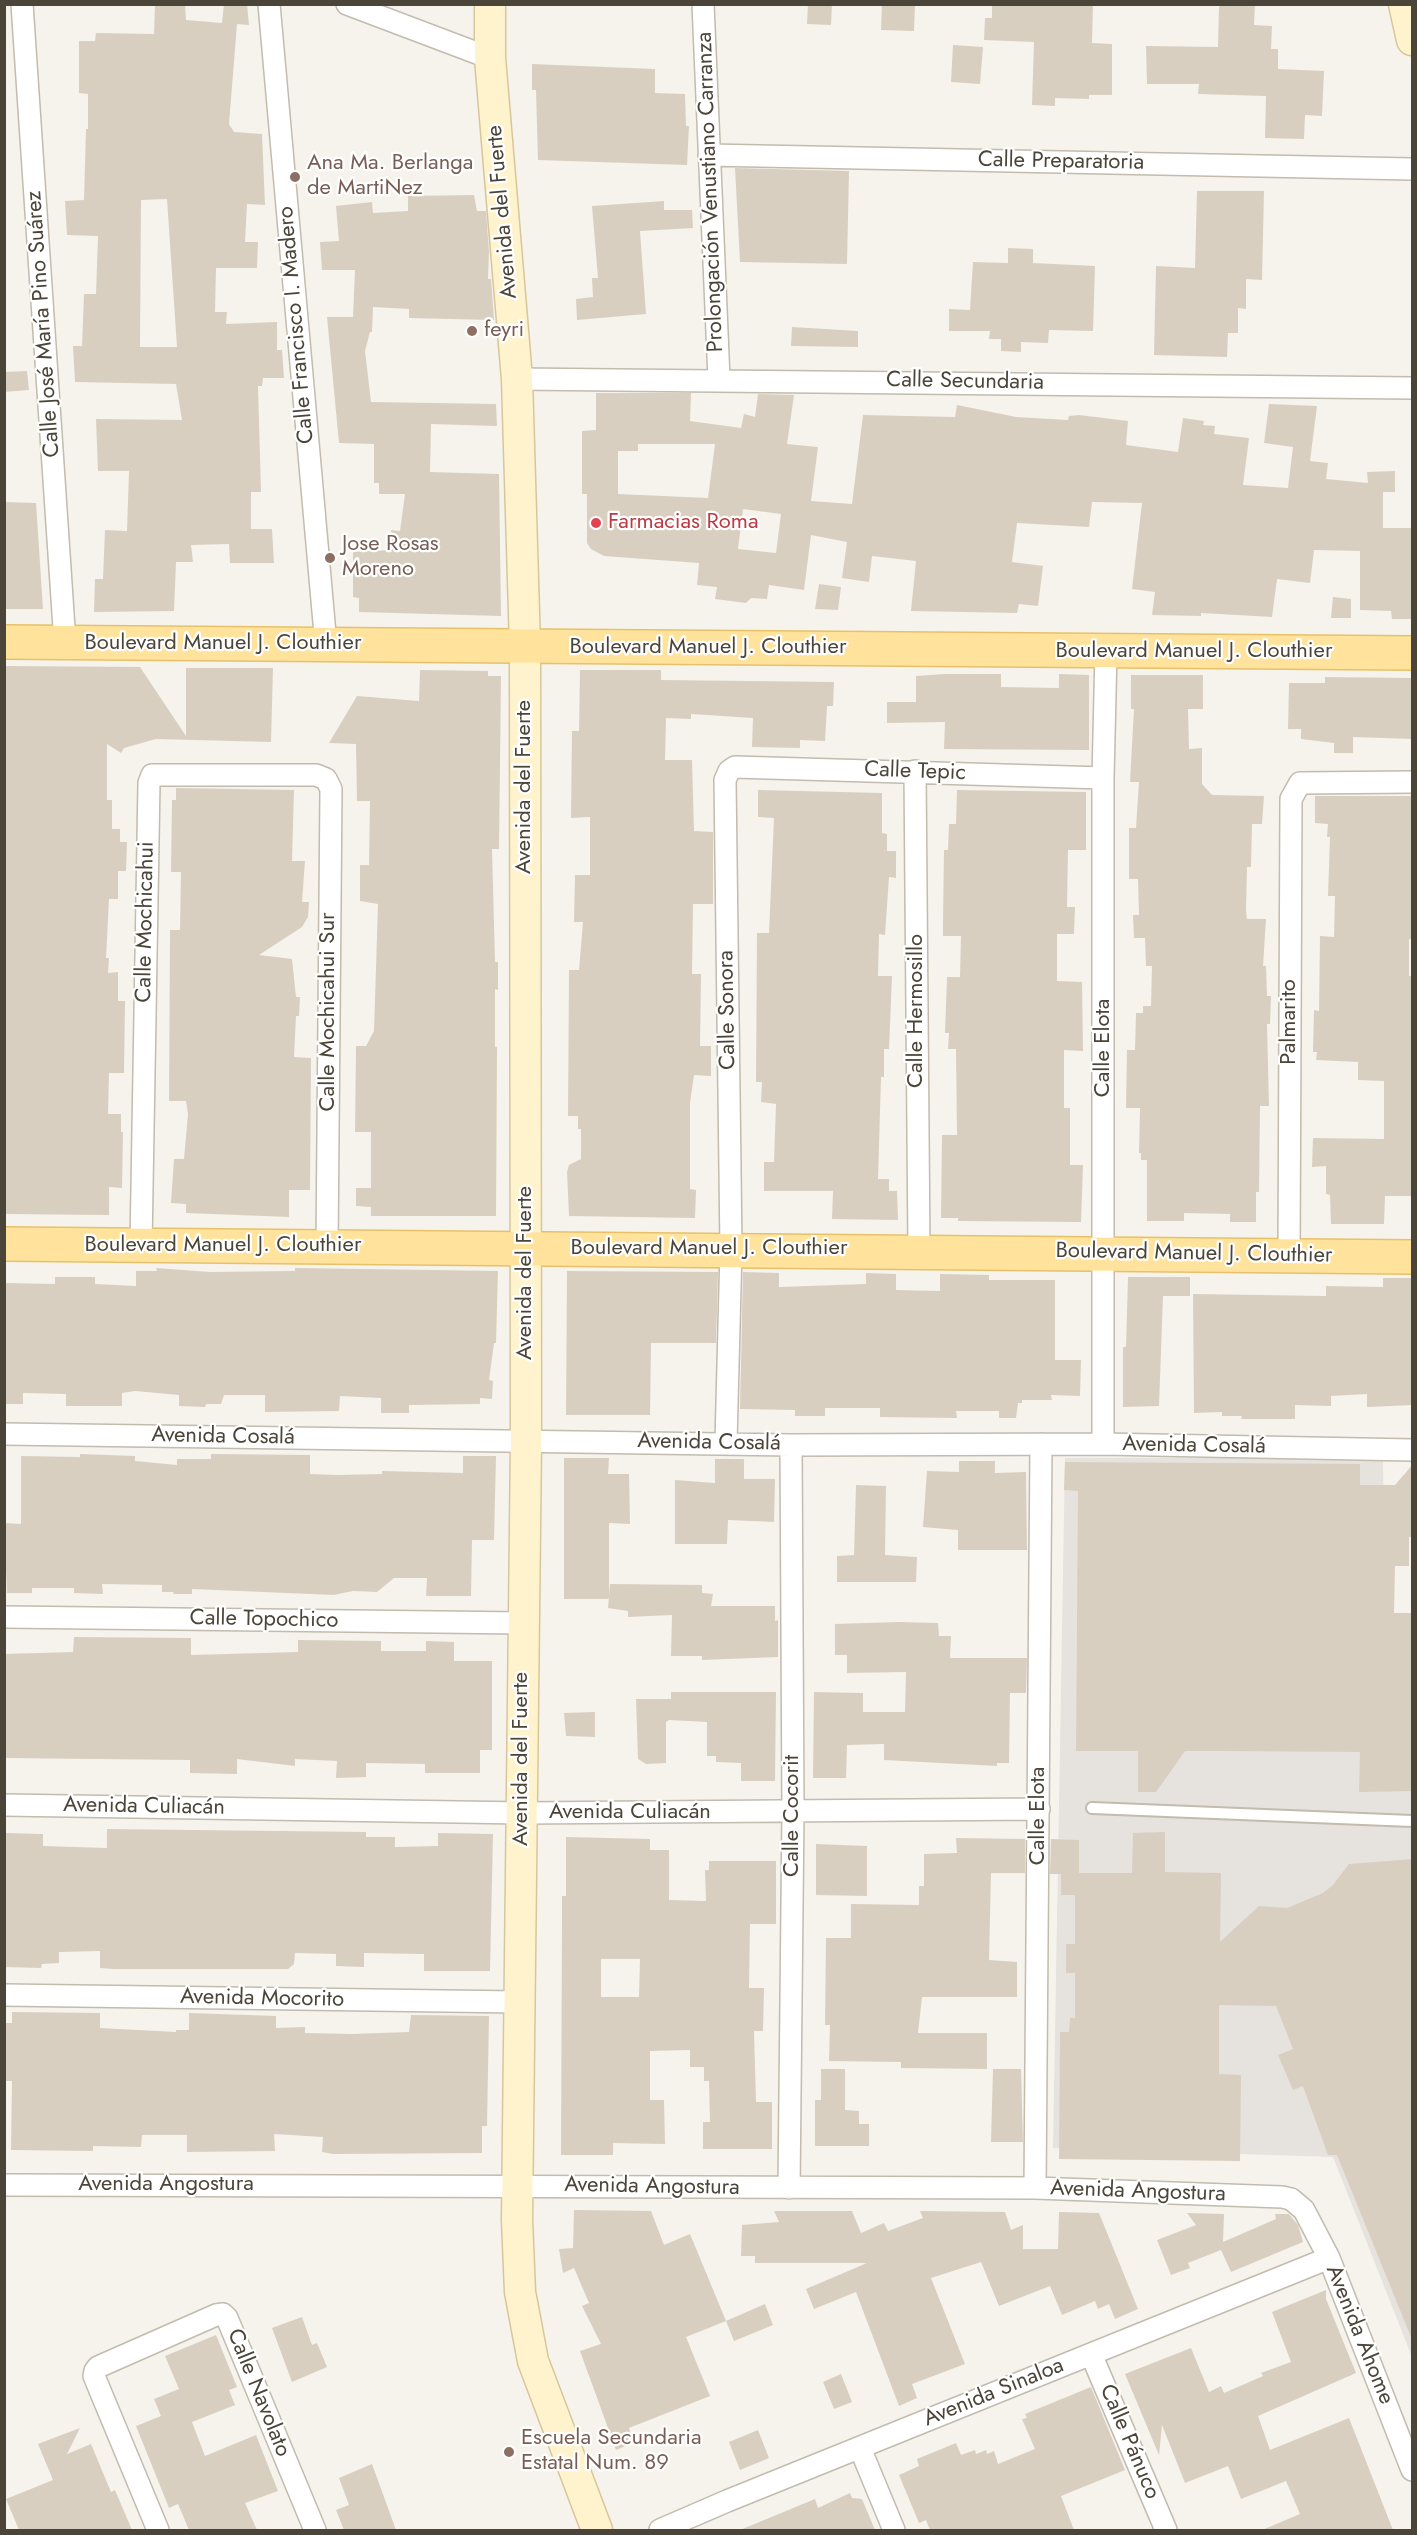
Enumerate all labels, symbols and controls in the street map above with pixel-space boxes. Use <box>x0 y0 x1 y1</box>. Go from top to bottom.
street label: Prolongación Venustiano Carranza <box>692 31 730 353</box>
street label: Avenida del Fuerte <box>482 124 524 300</box>
street label: Calle Preparatoria <box>978 147 1144 177</box>
place label: Ana Ma. Berlanga de MartiNez <box>307 151 473 202</box>
marker: Ana Ma. Berlanga de MartiNez <box>288 170 302 184</box>
street label: Calle José María Pino Suárez <box>22 190 66 458</box>
street label: Calle Francisco I. Madero <box>273 205 321 445</box>
place label: feyri <box>484 318 524 344</box>
marker: feyri <box>465 324 479 338</box>
street label: Calle Secundaria <box>886 367 1044 397</box>
place label: Farmacias Roma <box>608 510 759 536</box>
marker: Farmacias Roma <box>589 516 603 530</box>
place label: Jose Rosas Moreno <box>342 532 439 584</box>
marker: Jose Rosas Moreno <box>323 551 337 565</box>
street label: Boulevard Manuel J. Clouthier <box>85 631 361 657</box>
street label: Boulevard Manuel J. Clouthier <box>570 635 846 661</box>
street label: Boulevard Manuel J. Clouthier <box>1056 639 1332 665</box>
street label: Avenida del Fuerte <box>512 700 538 874</box>
street label: Calle Tepic <box>864 757 966 787</box>
street label: Calle Mochicahui <box>131 841 161 1003</box>
street label: Calle Mochicahui Sur <box>316 913 342 1111</box>
street label: Calle Hermosillo <box>904 934 930 1088</box>
street label: Calle Sonora <box>714 950 742 1070</box>
street label: Palmarito <box>1277 979 1303 1065</box>
street label: Calle Elota <box>1091 999 1117 1097</box>
street label: Avenida del Fuerte <box>513 1186 539 1360</box>
street label: Boulevard Manuel J. Clouthier <box>85 1233 361 1259</box>
street label: Boulevard Manuel J. Clouthier <box>571 1236 847 1262</box>
street label: Boulevard Manuel J. Clouthier <box>1055 1238 1333 1270</box>
street label: Avenida Cosalá <box>151 1423 295 1451</box>
street label: Avenida Cosalá <box>637 1429 781 1457</box>
street label: Avenida Cosalá <box>1122 1432 1266 1460</box>
street label: Calle Topochico <box>189 1606 339 1634</box>
street label: Avenida del Fuerte <box>509 1672 535 1846</box>
street label: Calle Cocorit <box>780 1755 806 1877</box>
street label: Calle Elota <box>1026 1767 1052 1865</box>
street label: Avenida Culiacán <box>63 1792 225 1822</box>
street label: Avenida Culiacán <box>549 1800 711 1826</box>
street label: Avenida Mocorito <box>180 1984 344 2014</box>
street label: Avenida Angostura <box>78 2172 254 2198</box>
street label: Avenida Angostura <box>564 2172 740 2202</box>
street label: Avenida Angostura <box>1050 2176 1226 2208</box>
street label: Avenida Ahome <box>1319 2262 1399 2408</box>
street label: Calle Navolato <box>220 2325 296 2461</box>
street label: Avenida Sinaloa <box>920 2353 1068 2433</box>
street label: Calle Pánuco <box>1093 2381 1165 2503</box>
place label: Escuela Secundaria Estatal Num. 89 <box>521 2426 702 2478</box>
marker: Escuela Secundaria Estatal Num. 89 <box>502 2445 516 2459</box>

